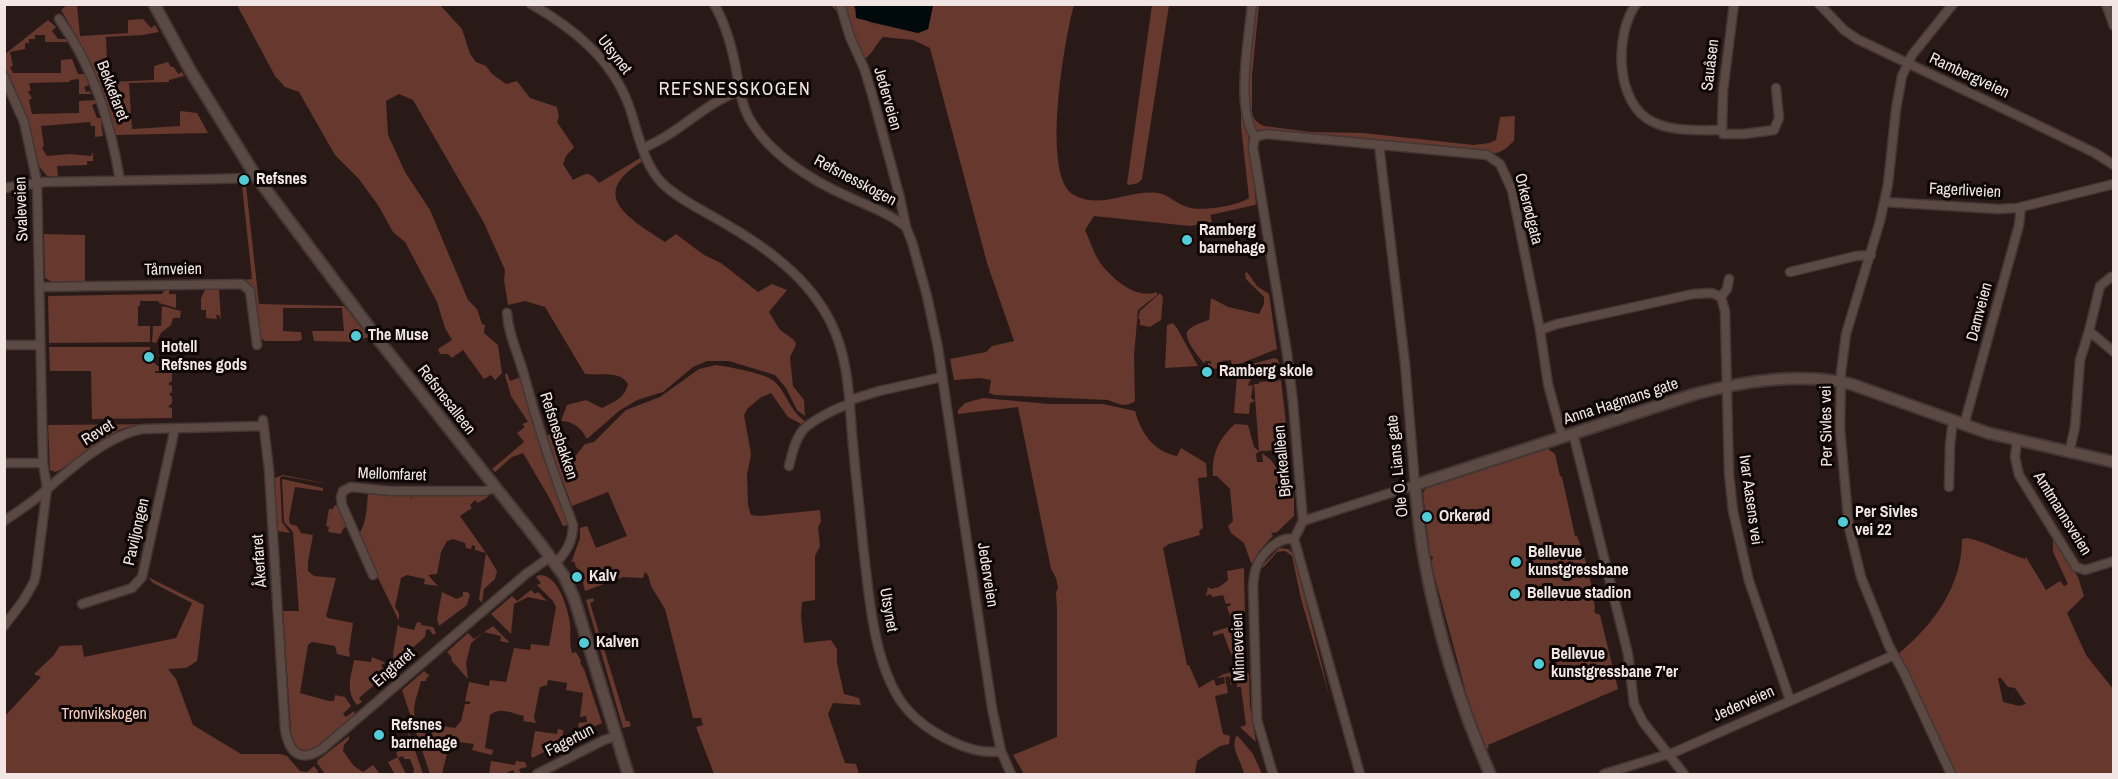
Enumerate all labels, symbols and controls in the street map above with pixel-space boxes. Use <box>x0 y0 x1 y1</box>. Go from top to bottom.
street label: Utsynet <box>593 32 635 78</box>
street label: Sauåsen <box>1698 38 1724 92</box>
street label: Rambergveien <box>1926 49 2012 103</box>
street label: Bekkefaret <box>92 58 132 124</box>
street label: Jederveien <box>869 65 905 133</box>
district label: REFSNESSKOGEN <box>659 79 811 101</box>
street label: Refsnesskogen <box>811 151 899 211</box>
place label: Refsnes <box>256 170 307 190</box>
street label: Orkerødgata <box>1510 171 1546 247</box>
marker: Refsnes <box>237 173 251 187</box>
street label: Svaleveien <box>11 176 33 242</box>
street label: Fagerliveien <box>1928 180 2002 202</box>
place label: Ramberg barnehage <box>1199 221 1265 259</box>
marker: Ramberg barnehage <box>1180 233 1194 247</box>
street label: Tårnveien <box>144 260 202 280</box>
street label: Damveien <box>1963 281 1997 343</box>
place label: The Muse <box>368 326 429 346</box>
marker: The Muse <box>349 329 363 343</box>
place label: Hotell Refsnes gods <box>161 338 247 376</box>
marker: Hotell Refsnes gods <box>142 350 156 364</box>
street label: Refsnesalleen <box>413 361 479 439</box>
place label: Ramberg skole <box>1219 362 1313 382</box>
marker: Ramberg skole <box>1200 365 1214 379</box>
street label: Anna Hagmans gate <box>1561 374 1681 430</box>
street label: Per Sivles vei <box>1817 385 1837 467</box>
street label: Refsnesbakken <box>535 390 581 482</box>
street label: Ole O. Lians gate <box>1383 414 1413 518</box>
street label: Revet <box>78 416 118 450</box>
street label: Bjerkeallèen <box>1270 424 1296 498</box>
street label: Ivar Aasens vei <box>1734 454 1766 546</box>
street label: Mellomfaret <box>357 464 427 486</box>
street label: Amtmannsveien <box>2029 469 2095 559</box>
street label: Paviljongen <box>120 496 154 568</box>
place label: Per Sivles vei 22 <box>1855 503 1918 541</box>
place label: Orkerød <box>1439 507 1490 527</box>
marker: Orkerød <box>1420 510 1434 524</box>
marker: Per Sivles vei 22 <box>1836 515 1850 529</box>
street label: Åkerfaret <box>249 534 271 588</box>
street label: Jederveien <box>972 541 1002 609</box>
place label: Bellevue kunstgressbane <box>1528 543 1629 581</box>
marker: Bellevue kunstgressbane <box>1509 555 1523 569</box>
place label: Kalv <box>589 567 617 587</box>
marker: Kalv <box>570 570 584 584</box>
place label: Bellevue stadion <box>1527 584 1631 604</box>
street label: Utsynet <box>875 586 901 634</box>
marker: Bellevue stadion <box>1508 587 1522 601</box>
street label: Minneveien <box>1228 612 1250 682</box>
place label: Kalven <box>596 633 639 653</box>
marker: Kalven <box>577 636 591 650</box>
street label: Engfaret <box>369 644 419 692</box>
place label: Bellevue kunstgressbane 7'er <box>1551 645 1678 683</box>
marker: Bellevue kunstgressbane 7'er <box>1532 657 1546 671</box>
street label: Jederveien <box>1710 682 1778 726</box>
park label: Tronvikskogen <box>61 705 147 725</box>
place label: Refsnes barnehage <box>391 716 457 754</box>
street label: Fagertun <box>543 721 597 761</box>
marker: Refsnes barnehage <box>372 728 386 742</box>

